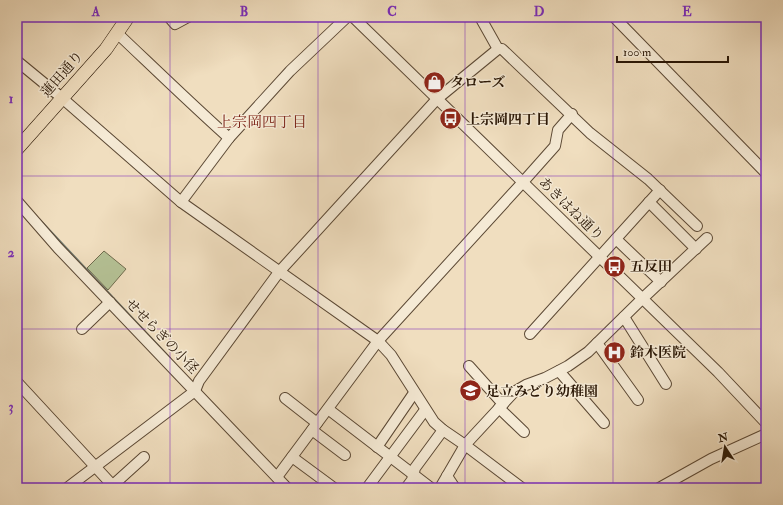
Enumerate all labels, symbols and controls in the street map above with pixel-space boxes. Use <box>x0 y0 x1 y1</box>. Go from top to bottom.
text: A <box>91 4 101 20</box>
text: B <box>240 4 248 20</box>
text: C <box>387 4 397 20</box>
text: D <box>534 4 545 20</box>
text: E <box>682 4 692 20</box>
scale bar <box>617 38 728 64</box>
text: 100 m <box>623 45 652 60</box>
street label: 蓮田通り <box>37 47 87 101</box>
shop icon: タローズ <box>421 69 447 95</box>
place label: タローズ <box>450 74 505 91</box>
text: 1 <box>9 91 14 107</box>
bus stop icon: 上宗岡四丁目 <box>437 106 463 132</box>
place label: 上宗岡四丁目 <box>466 111 550 128</box>
district label: 上宗岡四丁目 <box>217 113 307 132</box>
street label: あきはね通り <box>535 174 607 244</box>
text: 2 <box>8 245 15 261</box>
bus stop icon: 五反田 <box>602 253 628 279</box>
place label: 五反田 <box>630 258 672 275</box>
street label: せせらぎの小径 <box>122 295 202 377</box>
hospital icon: 鈴木医院 <box>601 339 627 365</box>
place label: 鈴木医院 <box>630 344 686 361</box>
school or university icon: 足立みどり幼稚園 <box>457 378 483 404</box>
place label: 足立みどり幼稚園 <box>486 383 598 400</box>
text: 3 <box>9 399 14 415</box>
north arrow <box>705 427 745 467</box>
text: N <box>716 430 730 445</box>

